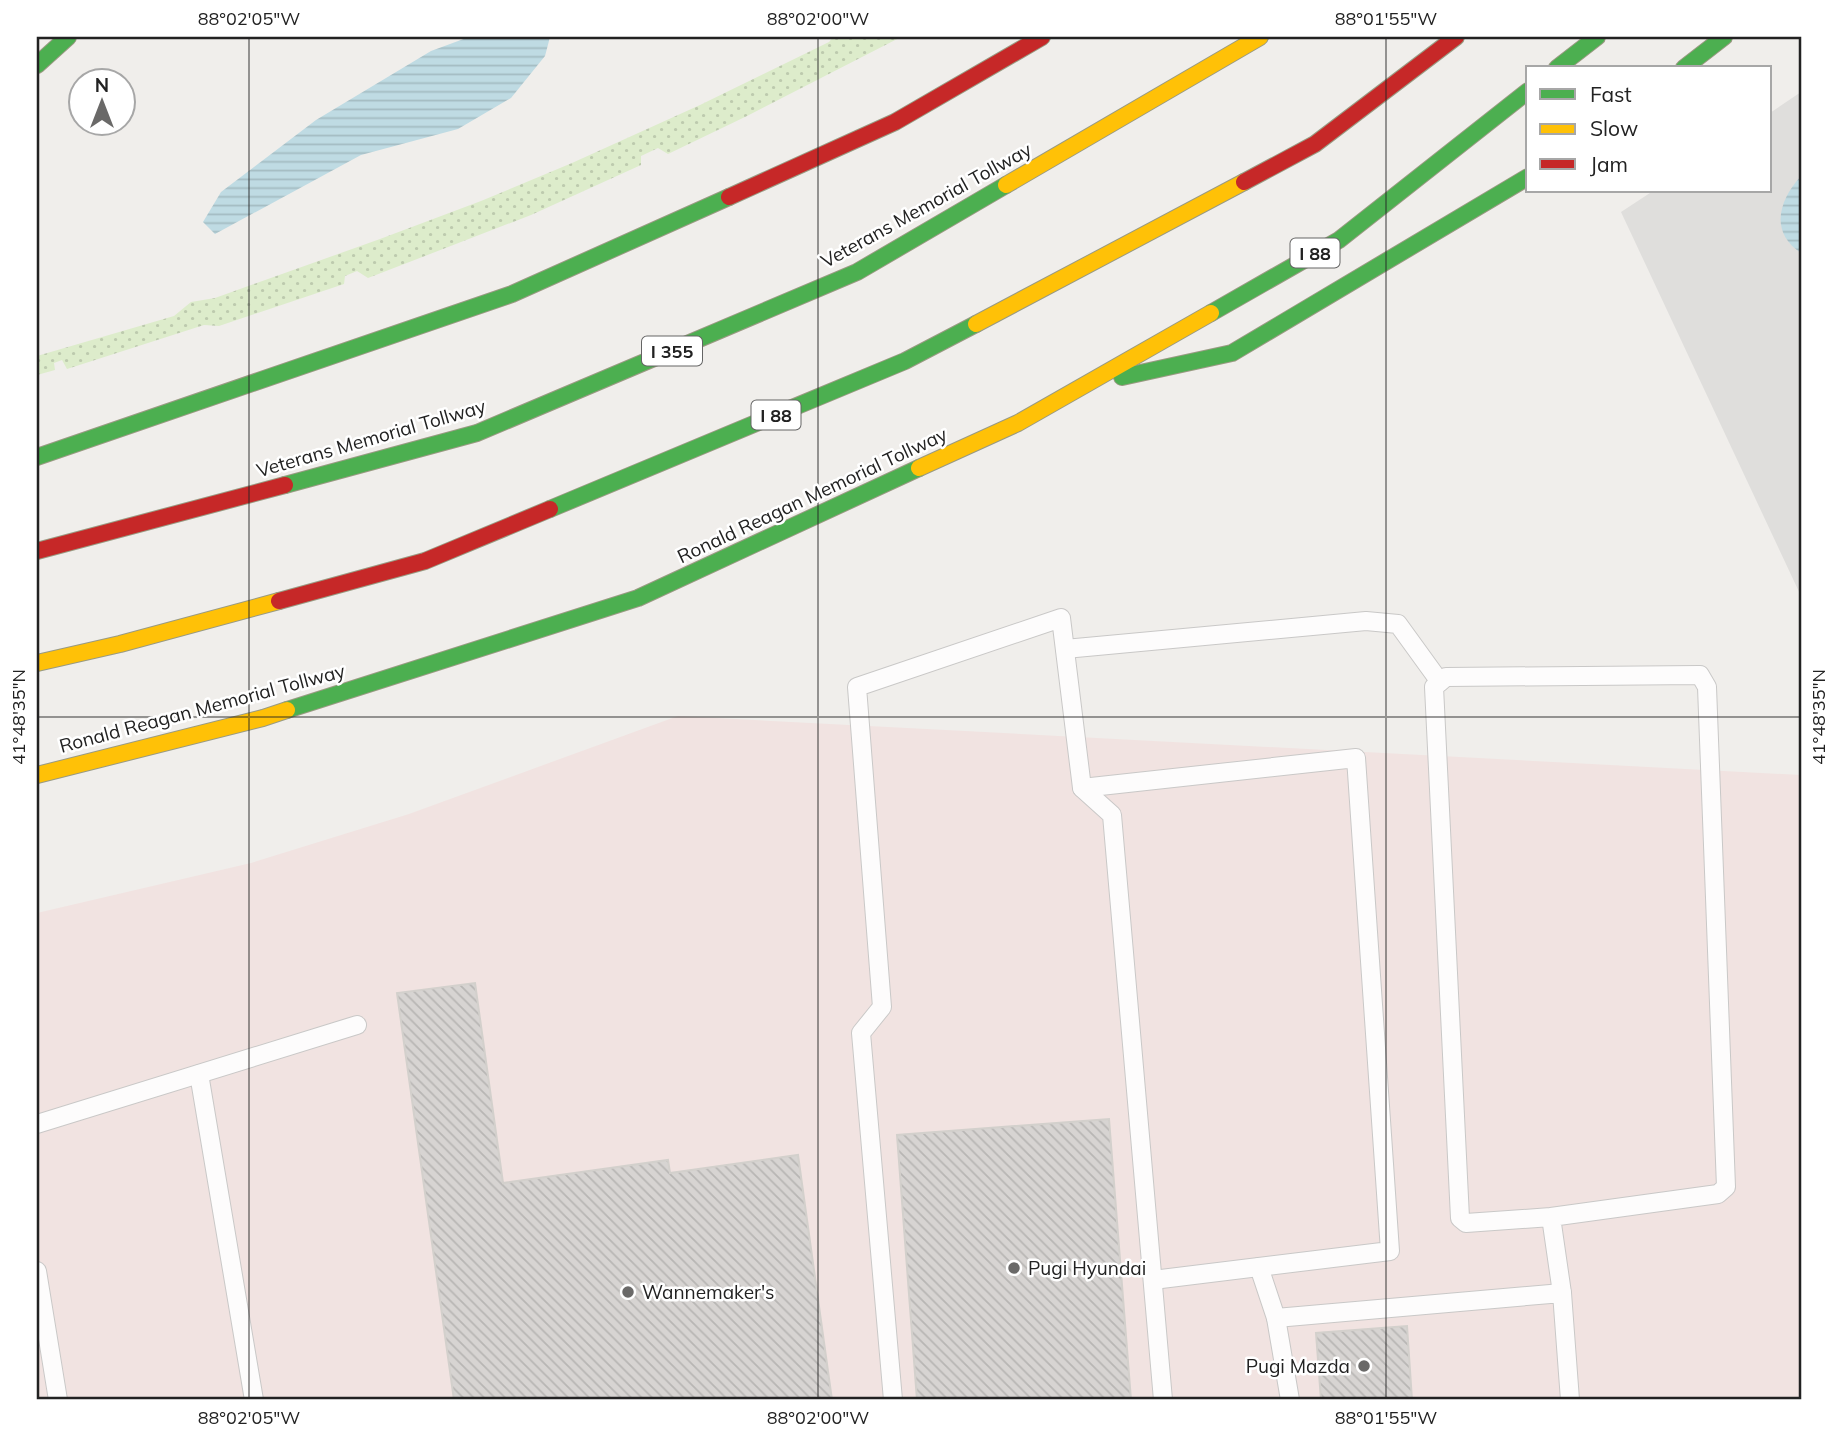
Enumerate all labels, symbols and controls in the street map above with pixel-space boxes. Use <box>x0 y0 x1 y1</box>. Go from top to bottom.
text: 88°02'05"W <box>198 7 300 30</box>
text: 88°02'00"W <box>767 7 869 30</box>
text: 88°01'55"W <box>1335 7 1437 30</box>
north arrow <box>66 66 136 136</box>
legend <box>1526 66 1772 192</box>
text: N <box>95 73 109 97</box>
text: Fast <box>1590 81 1632 107</box>
text: Slow <box>1590 115 1638 141</box>
street label: Veterans Memorial Tollway <box>816 137 1036 273</box>
text: Jam <box>1590 151 1628 177</box>
road number: I 88 <box>1290 239 1340 268</box>
road number: I 355 <box>642 337 702 366</box>
street label: Veterans Memorial Tollway <box>254 394 488 482</box>
road number: I 88 <box>752 400 800 430</box>
street label: Ronald Reagan Memorial Tollway <box>673 422 951 568</box>
street label: Ronald Reagan Memorial Tollway <box>56 658 348 758</box>
text: 41°48'35"N <box>7 669 30 765</box>
text: 41°48'35"N <box>1807 669 1830 765</box>
place label: Pugi Hyundai <box>1028 1256 1146 1280</box>
marker: Pugi Hyundai <box>1006 1260 1022 1276</box>
place label: Wannemaker's <box>642 1280 775 1304</box>
marker: Wannemaker's <box>620 1284 636 1300</box>
place label: Pugi Mazda <box>1246 1354 1350 1378</box>
marker: Pugi Mazda <box>1356 1358 1372 1374</box>
text: 88°02'05"W <box>198 1406 300 1429</box>
text: 88°02'00"W <box>767 1406 869 1429</box>
text: 88°01'55"W <box>1335 1406 1437 1429</box>

